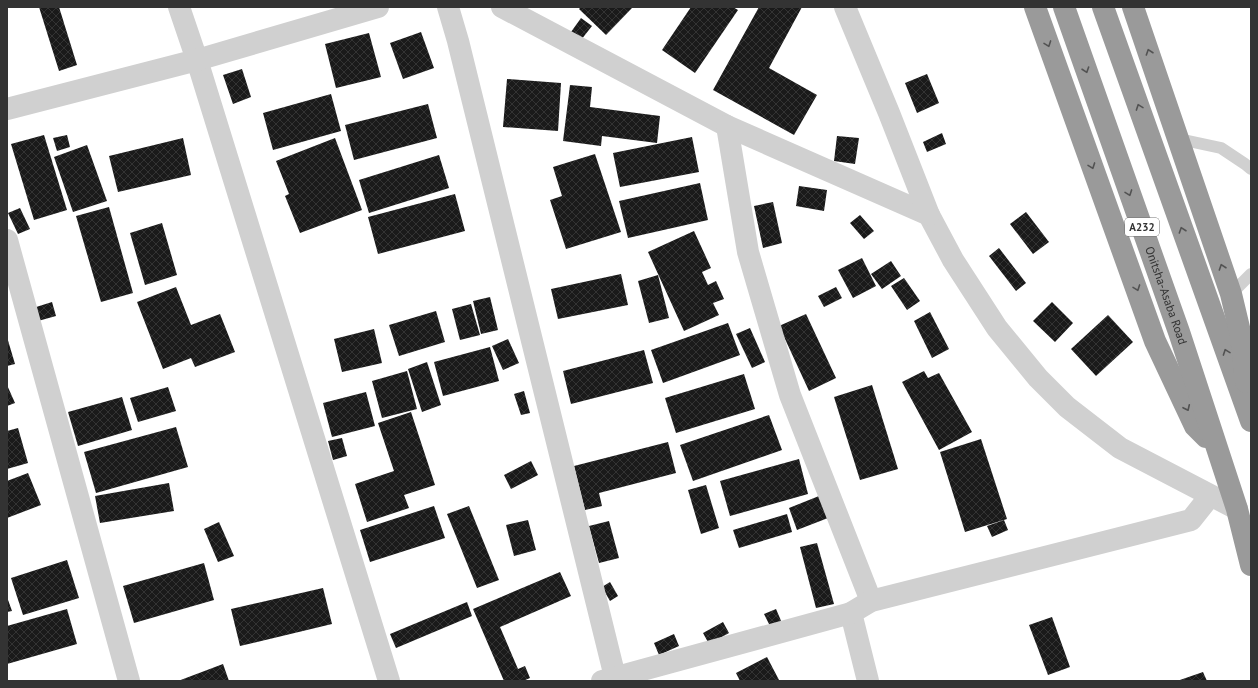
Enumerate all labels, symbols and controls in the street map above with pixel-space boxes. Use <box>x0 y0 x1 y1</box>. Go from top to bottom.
one-way arrow <box>1044 40 1052 47</box>
one-way arrow <box>1145 48 1153 55</box>
one-way arrow <box>1082 67 1090 74</box>
one-way arrow <box>1135 104 1144 111</box>
one-way arrow <box>1088 162 1096 169</box>
one-way arrow <box>1125 189 1133 196</box>
road number: A232 <box>1125 218 1159 236</box>
one-way arrow <box>1179 227 1187 234</box>
street label: Onitsha-Asaba Road <box>1142 244 1191 346</box>
one-way arrow <box>1219 264 1227 271</box>
one-way arrow <box>1132 285 1140 292</box>
one-way arrow <box>1223 349 1231 356</box>
one-way arrow <box>1182 404 1190 411</box>

